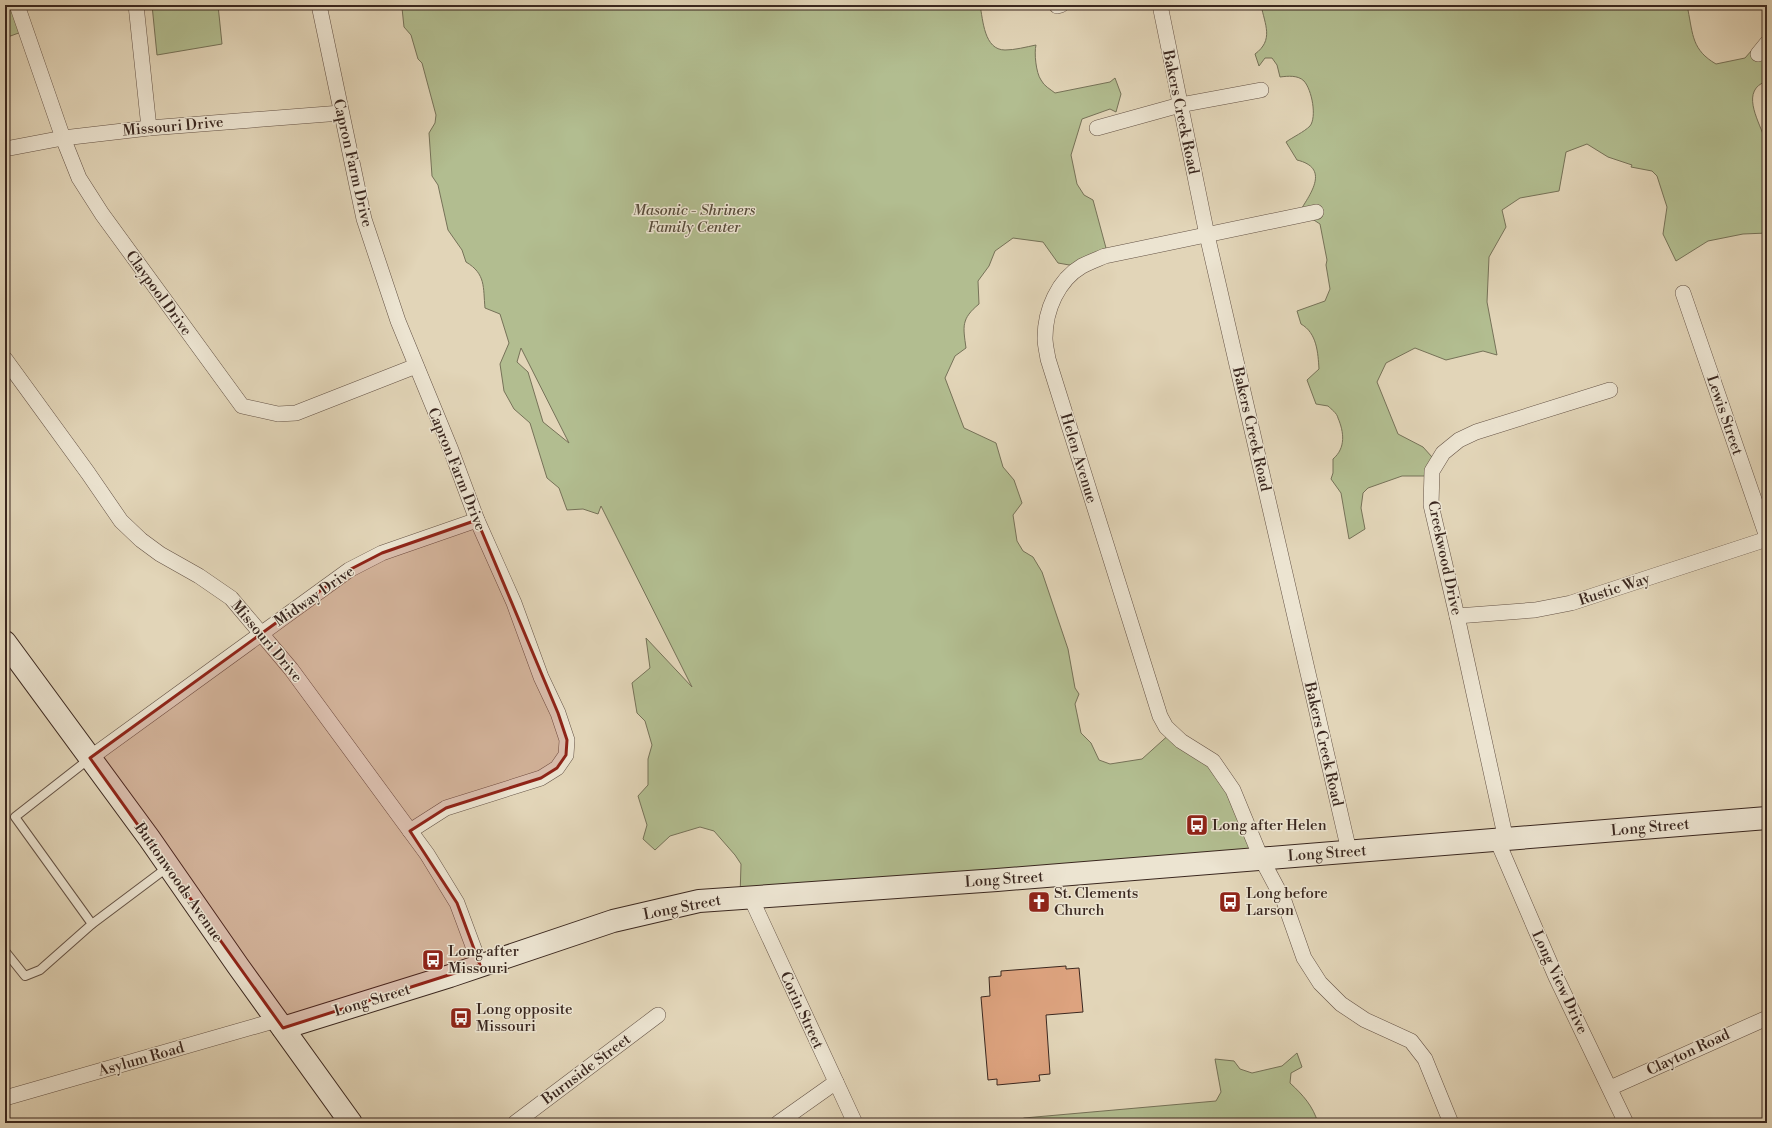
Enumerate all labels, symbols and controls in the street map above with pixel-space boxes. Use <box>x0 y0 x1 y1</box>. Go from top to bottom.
street label: Bakers Creek Road <box>1158 47 1203 177</box>
street label: Capron Farm Drive <box>329 97 377 229</box>
street label: Missouri Drive <box>122 113 224 140</box>
park label: Masonic - Shriners Family Center <box>633 201 756 237</box>
street label: Claypool Drive <box>121 247 196 340</box>
street label: Bakers Creek Road <box>1228 364 1275 494</box>
street label: Lewis Street <box>1702 373 1747 458</box>
street label: Capron Farm Drive <box>423 405 490 533</box>
street label: Helen Avenue <box>1056 411 1101 505</box>
street label: Creekwood Drive <box>1423 499 1466 617</box>
street label: Midway Drive <box>271 562 358 631</box>
street label: Rustic Way <box>1576 569 1653 610</box>
street label: Missouri Drive <box>227 596 306 686</box>
street label: Bakers Creek Road <box>1300 679 1347 809</box>
bus stop icon: Long after Helen <box>1184 812 1210 838</box>
street label: Long Street <box>1610 815 1691 840</box>
place label: Long after Helen <box>1212 816 1327 835</box>
street label: Buttonwoods Avenue <box>130 818 227 946</box>
street label: Long Street <box>1287 841 1368 866</box>
street label: Long Street <box>964 867 1045 892</box>
place label: St. Clements Church <box>1054 884 1138 920</box>
place label: Long before Larson <box>1246 884 1328 920</box>
church icon: St. Clements Church <box>1026 889 1052 915</box>
bus stop icon: Long before Larson <box>1217 889 1243 915</box>
street label: Long Street <box>642 891 723 924</box>
street label: Long View Drive <box>1527 927 1592 1037</box>
place label: Long after Missouri <box>448 942 519 978</box>
bus stop icon: Long after Missouri <box>420 947 446 973</box>
street label: Corin Street <box>775 968 828 1053</box>
street label: Long Street <box>332 980 413 1021</box>
place label: Long opposite Missouri <box>476 1000 572 1036</box>
bus stop icon: Long opposite Missouri <box>448 1005 474 1031</box>
street label: Clayton Road <box>1643 1025 1733 1080</box>
street label: Burnside Street <box>537 1029 635 1110</box>
street label: Asylum Road <box>95 1038 187 1081</box>

